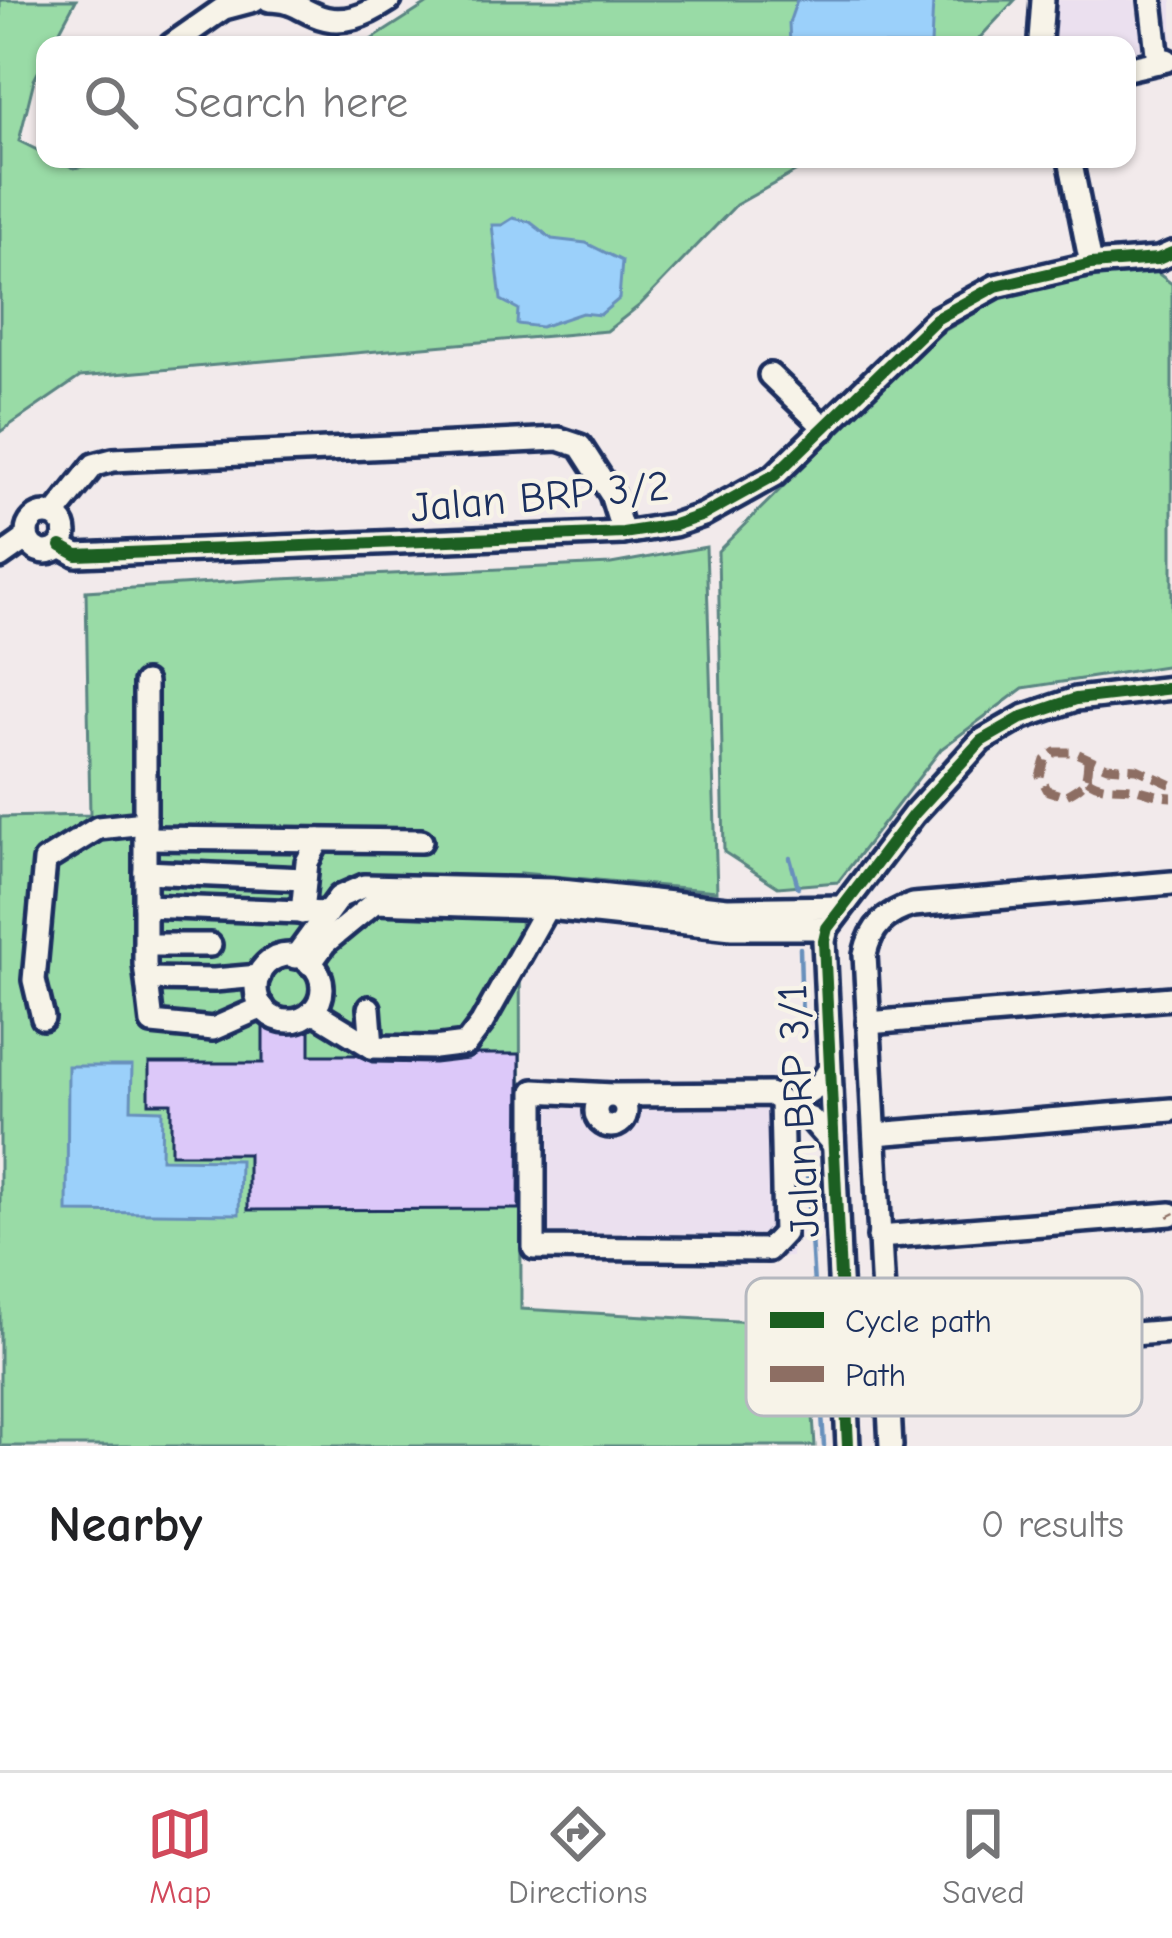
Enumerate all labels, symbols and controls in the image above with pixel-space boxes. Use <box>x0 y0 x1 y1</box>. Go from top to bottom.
search box <box>36 36 1136 168</box>
icon: search <box>78 69 144 135</box>
text: Search here <box>174 76 408 128</box>
street label: Jalan BRP 3/2 <box>409 461 671 533</box>
street label: Jalan BRP 3/1 <box>768 983 830 1239</box>
legend <box>746 1278 1142 1416</box>
text: Cycle path <box>845 1302 992 1340</box>
text: Path <box>845 1356 906 1394</box>
text: Nearby <box>48 1495 202 1554</box>
text: 0 results <box>981 1502 1124 1547</box>
tab: Map <box>147 1801 213 1911</box>
tab: Directions <box>508 1801 648 1911</box>
tab: Saved <box>942 1801 1025 1911</box>

